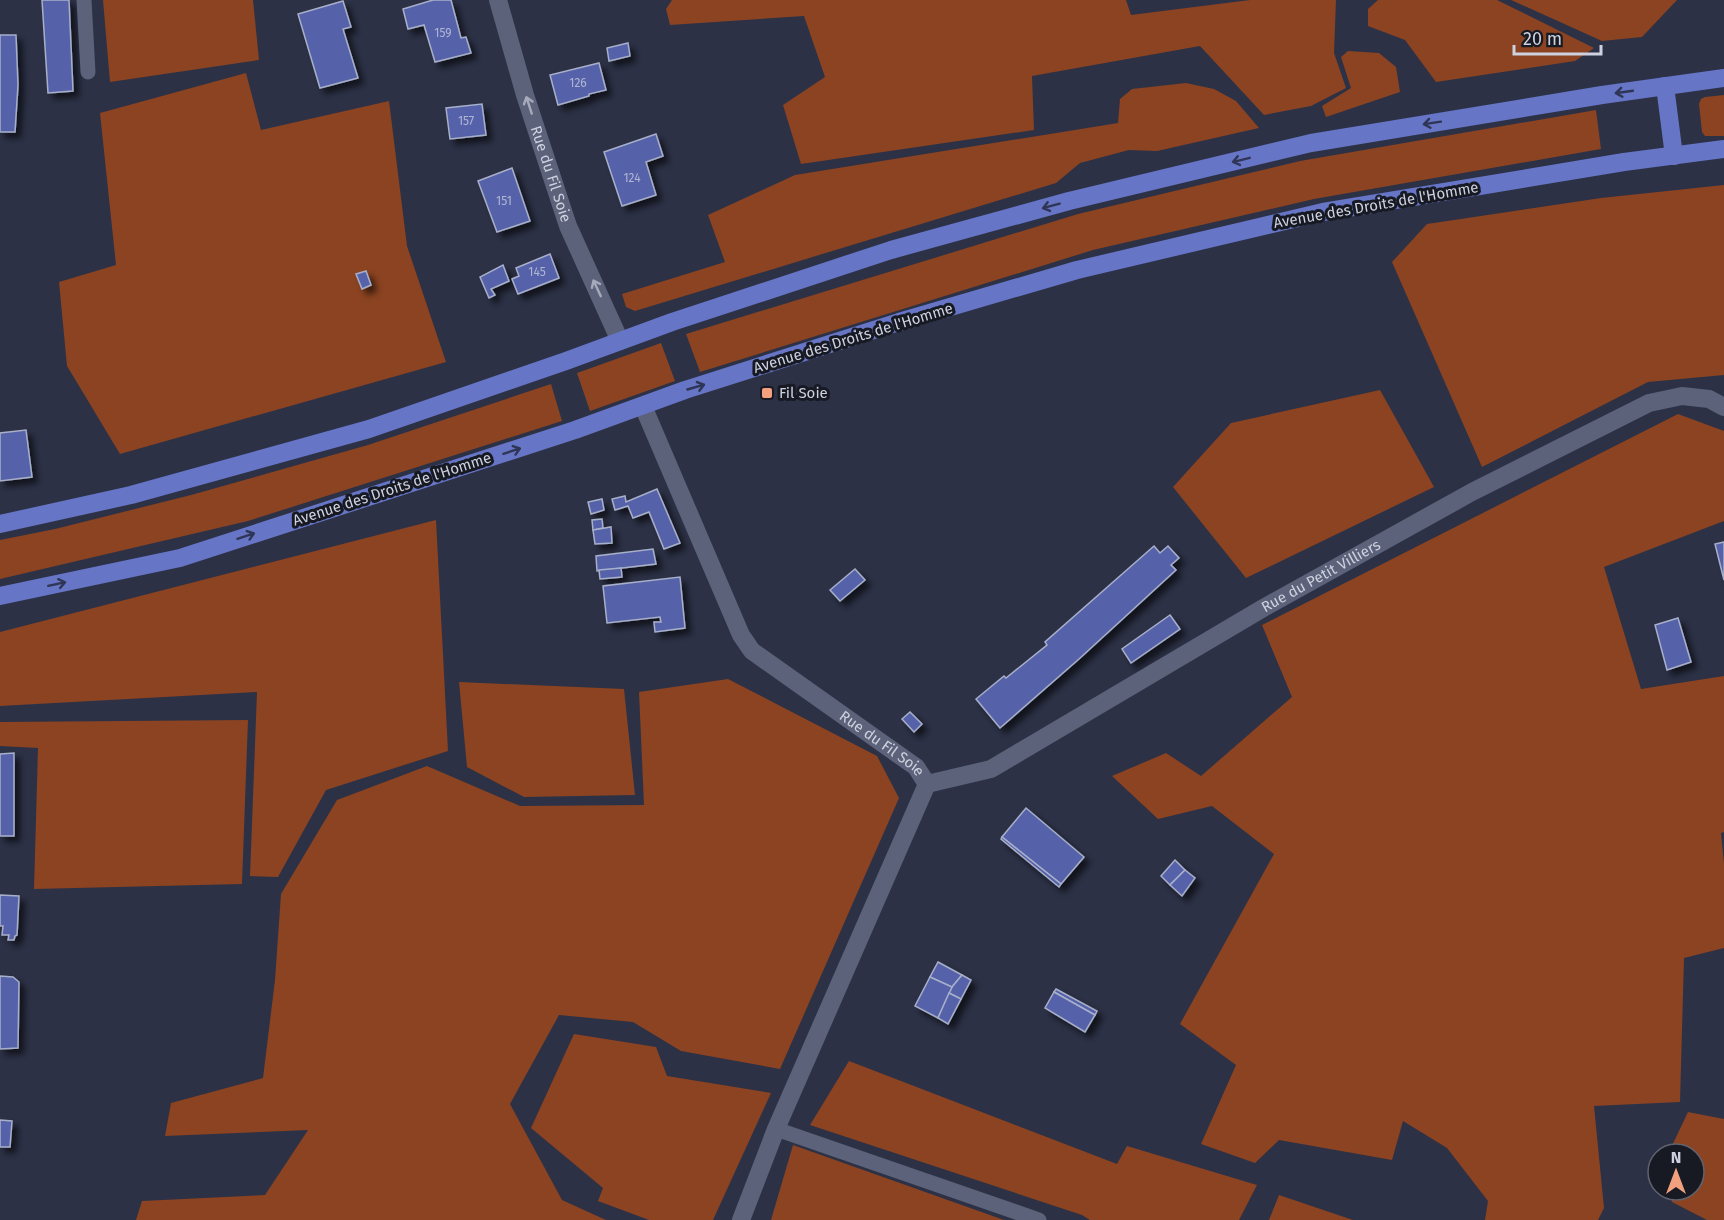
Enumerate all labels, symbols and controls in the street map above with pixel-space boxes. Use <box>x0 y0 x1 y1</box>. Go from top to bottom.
scale bar <box>1514 18 1601 56</box>
house number: 159 <box>434 26 452 40</box>
text: 20 m <box>1523 28 1562 50</box>
house number: 126 <box>569 76 587 90</box>
one-way arrow <box>1615 86 1635 97</box>
one-way arrow <box>522 96 533 115</box>
house number: 157 <box>458 114 474 128</box>
one-way arrow <box>1423 118 1442 129</box>
street label: Rue du Fil Soie <box>527 124 575 225</box>
one-way arrow <box>1231 154 1250 166</box>
house number: 124 <box>623 171 641 185</box>
street label: Avenue des Droits de l'Homme <box>1272 178 1480 232</box>
house number: 151 <box>496 194 512 208</box>
one-way arrow <box>1042 201 1061 212</box>
house number: 145 <box>528 265 546 279</box>
one-way arrow <box>590 279 602 297</box>
street label: Avenue des Droits de l'Homme <box>751 299 955 377</box>
one-way arrow <box>686 381 705 392</box>
place label: Fil Soie <box>779 384 828 402</box>
marker: Fil Soie <box>760 386 774 400</box>
one-way arrow <box>502 445 521 456</box>
street label: Avenue des Droits de l'Homme <box>290 448 494 530</box>
one-way arrow <box>236 530 255 541</box>
street label: Rue du Petit Villiers <box>1258 536 1384 616</box>
one-way arrow <box>47 578 66 589</box>
street label: Rue du Fil Soie <box>836 707 928 779</box>
north arrow <box>1646 1142 1706 1202</box>
text: N <box>1671 1148 1681 1167</box>

